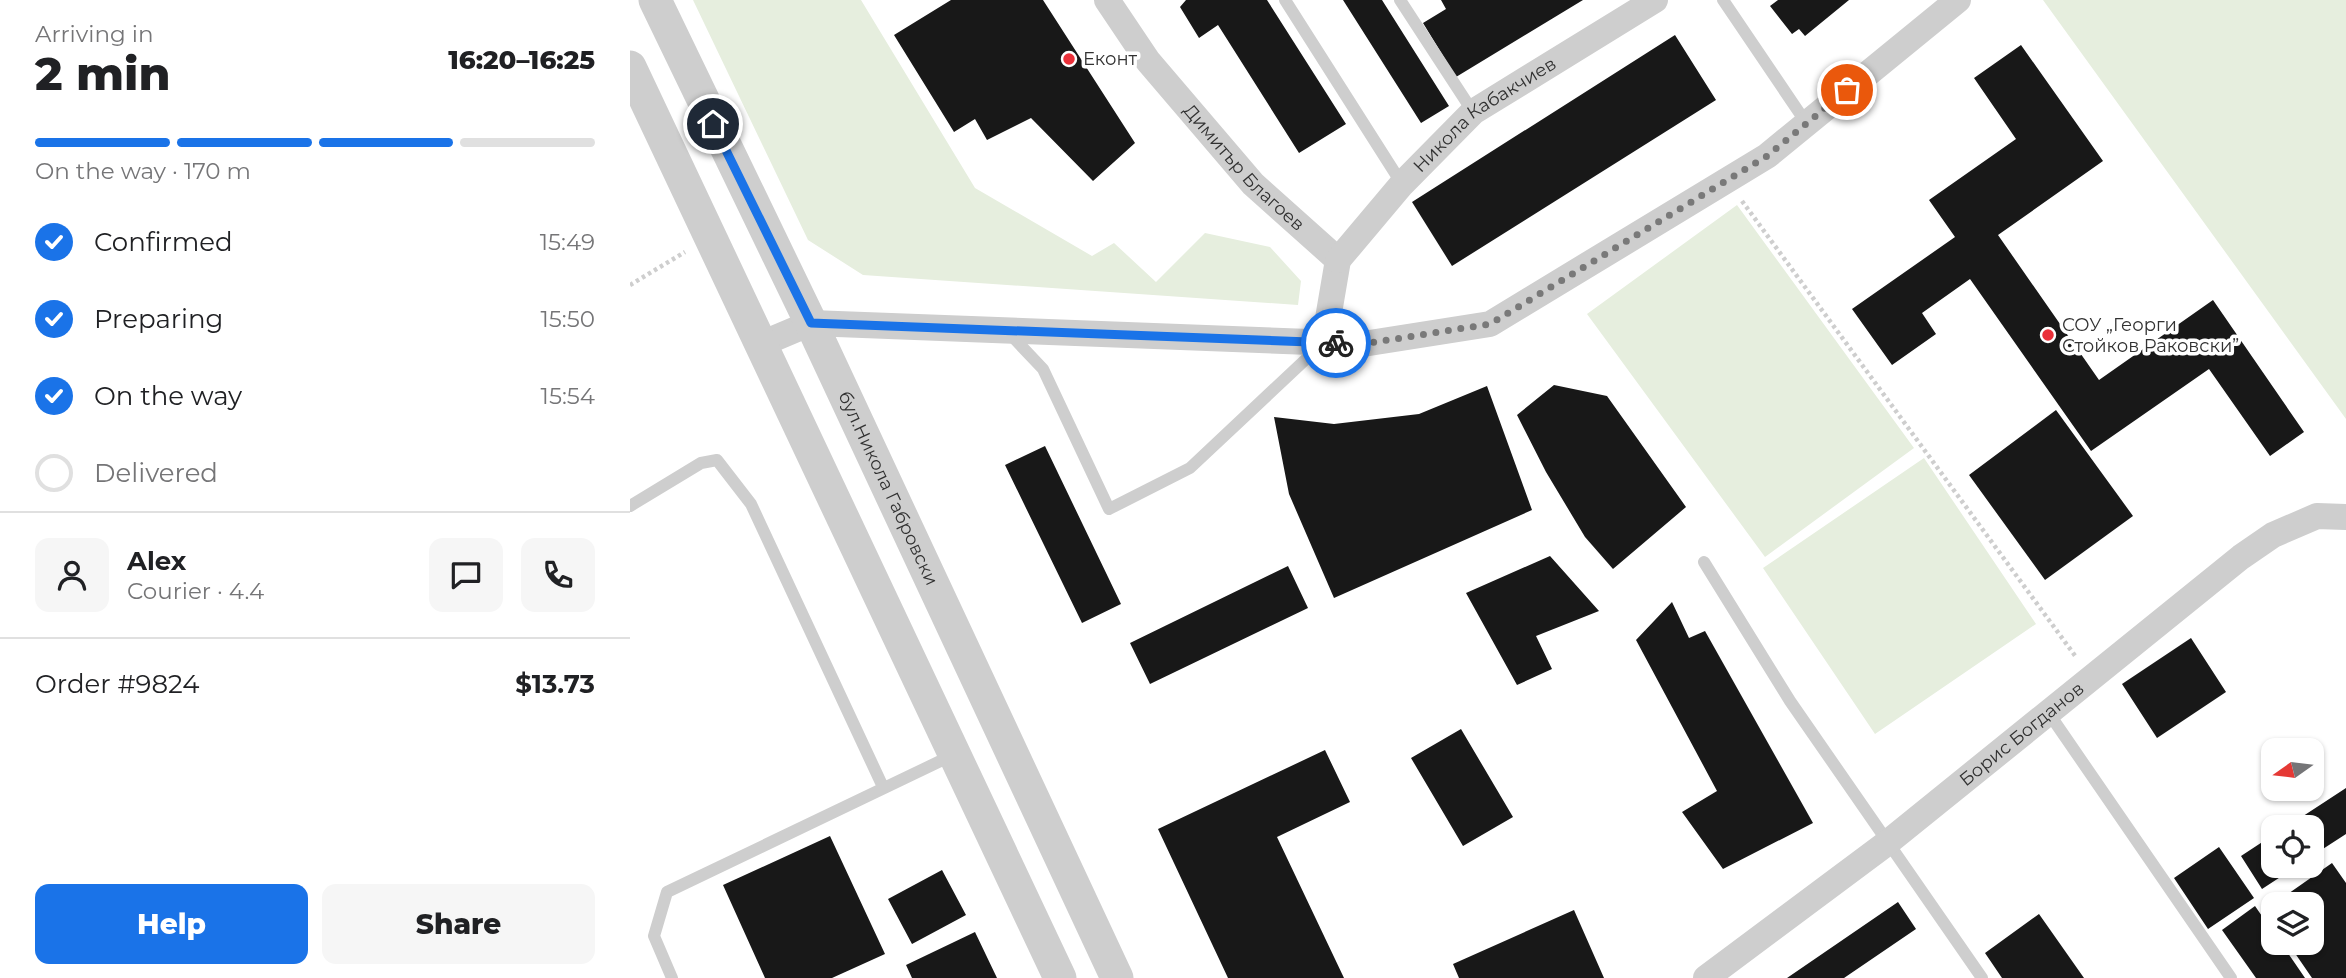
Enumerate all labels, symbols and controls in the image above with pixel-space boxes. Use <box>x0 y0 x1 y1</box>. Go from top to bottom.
text: Arriving in <box>35 20 154 48</box>
text: 16:20–16:25 <box>448 44 595 76</box>
text: 2 min <box>35 45 170 102</box>
place label: Еконт <box>1083 48 1138 70</box>
marker: Еконт <box>1061 51 1077 67</box>
street label: Никола Кабакчиев <box>1409 53 1560 177</box>
pin <box>1817 60 1877 120</box>
icon: bag <box>1828 71 1866 109</box>
pin <box>683 94 743 154</box>
street label: Димитър Благоев <box>1179 100 1309 236</box>
icon: home <box>694 105 732 143</box>
text: On the way · 170 m <box>35 157 251 185</box>
icon: check <box>35 223 73 261</box>
text: Confirmed <box>94 226 233 258</box>
text: 15:49 <box>540 228 595 256</box>
icon: check <box>35 300 73 338</box>
text: Preparing <box>94 303 223 335</box>
text: 15:50 <box>541 305 595 333</box>
courier <box>1301 308 1371 378</box>
place label: СОУ „Георги Стойков Раковски” <box>2062 314 2239 357</box>
icon: bike <box>1317 324 1355 362</box>
marker: СОУ „Георги Стойков Раковски” <box>2040 327 2056 343</box>
icon: check <box>35 377 73 415</box>
text: On the way <box>94 380 242 412</box>
text: 15:54 <box>541 382 595 410</box>
street label: бул.Никола Габровски <box>833 388 943 589</box>
text: Delivered <box>94 457 218 489</box>
button: person <box>35 538 109 612</box>
button: chat <box>429 538 503 612</box>
button: phone <box>521 538 595 612</box>
text: Alex <box>127 545 186 577</box>
text: Courier · 4.4 <box>127 577 264 605</box>
text: Order #9824 <box>35 668 199 700</box>
text: $13.73 <box>515 668 595 700</box>
street label: Борис Богданов <box>1955 677 2088 791</box>
north arrow <box>2261 738 2324 802</box>
map controls <box>2261 738 2324 955</box>
button: locate <box>2261 815 2324 878</box>
button: Help <box>35 884 308 964</box>
button: Share <box>322 884 595 964</box>
button: layers <box>2261 892 2324 955</box>

